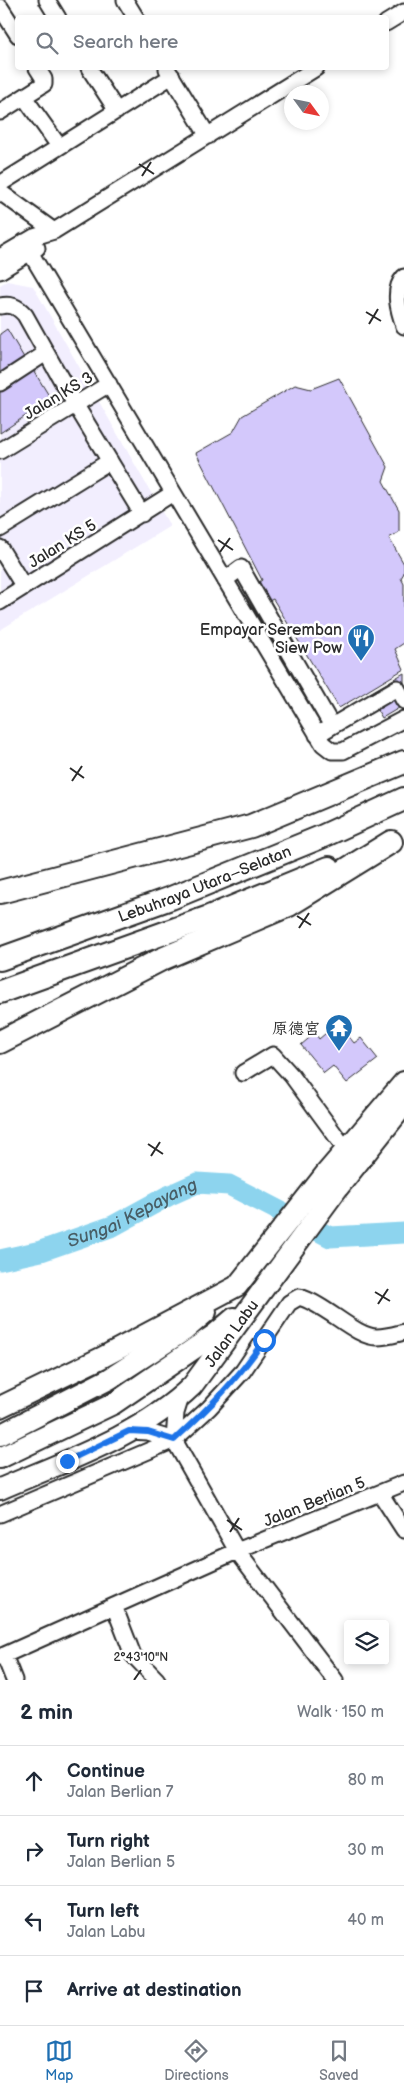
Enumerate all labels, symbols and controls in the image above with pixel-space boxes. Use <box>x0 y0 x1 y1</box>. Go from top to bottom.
search box <box>15 15 389 70</box>
icon: search <box>33 29 61 57</box>
text: Search here <box>73 31 178 54</box>
north arrow <box>284 85 329 130</box>
street label: Jalan KS 3 <box>21 368 97 424</box>
street label: Jalan KS 5 <box>25 516 100 573</box>
place label: Empayar Seremban Siew Pow <box>200 621 342 658</box>
restaurant icon: Empayar Seremban Siew Pow <box>346 623 376 662</box>
street label: Lebuhraya Utara–Selatan <box>116 842 294 927</box>
temple icon: 原德宫 <box>324 1013 354 1052</box>
place label: 原德宫 <box>272 1020 320 1039</box>
water label: Sungai Kepayang <box>64 1174 201 1252</box>
street label: Jalan Labu <box>201 1297 263 1371</box>
route start <box>253 1329 276 1352</box>
route end <box>56 1450 79 1473</box>
street label: Jalan Berlian 5 <box>261 1473 368 1531</box>
map controls <box>344 1620 389 1665</box>
button: layers <box>344 1620 389 1665</box>
text: 2°43'10"N <box>114 1650 168 1665</box>
text: 2 min <box>20 1700 73 1725</box>
text: Walk · 150 m <box>297 1703 384 1722</box>
text: Continue <box>67 1760 145 1783</box>
icon: ahead <box>20 1767 48 1795</box>
text: 80 m <box>348 1771 384 1790</box>
text: Jalan Berlian 7 <box>67 1783 173 1802</box>
text: Turn right <box>67 1830 150 1853</box>
icon: right <box>20 1837 48 1865</box>
text: 30 m <box>347 1841 384 1860</box>
text: Jalan Berlian 5 <box>67 1853 175 1872</box>
text: Turn left <box>67 1900 139 1923</box>
icon: left <box>20 1907 48 1935</box>
text: 40 m <box>347 1911 384 1930</box>
text: Jalan Labu <box>67 1923 145 1942</box>
icon: arrive <box>20 1977 48 2005</box>
text: Arrive at destination <box>67 1979 242 2002</box>
tab: Map <box>45 2037 74 2084</box>
tab: Directions <box>164 2037 229 2084</box>
tab: Saved <box>319 2037 359 2084</box>

